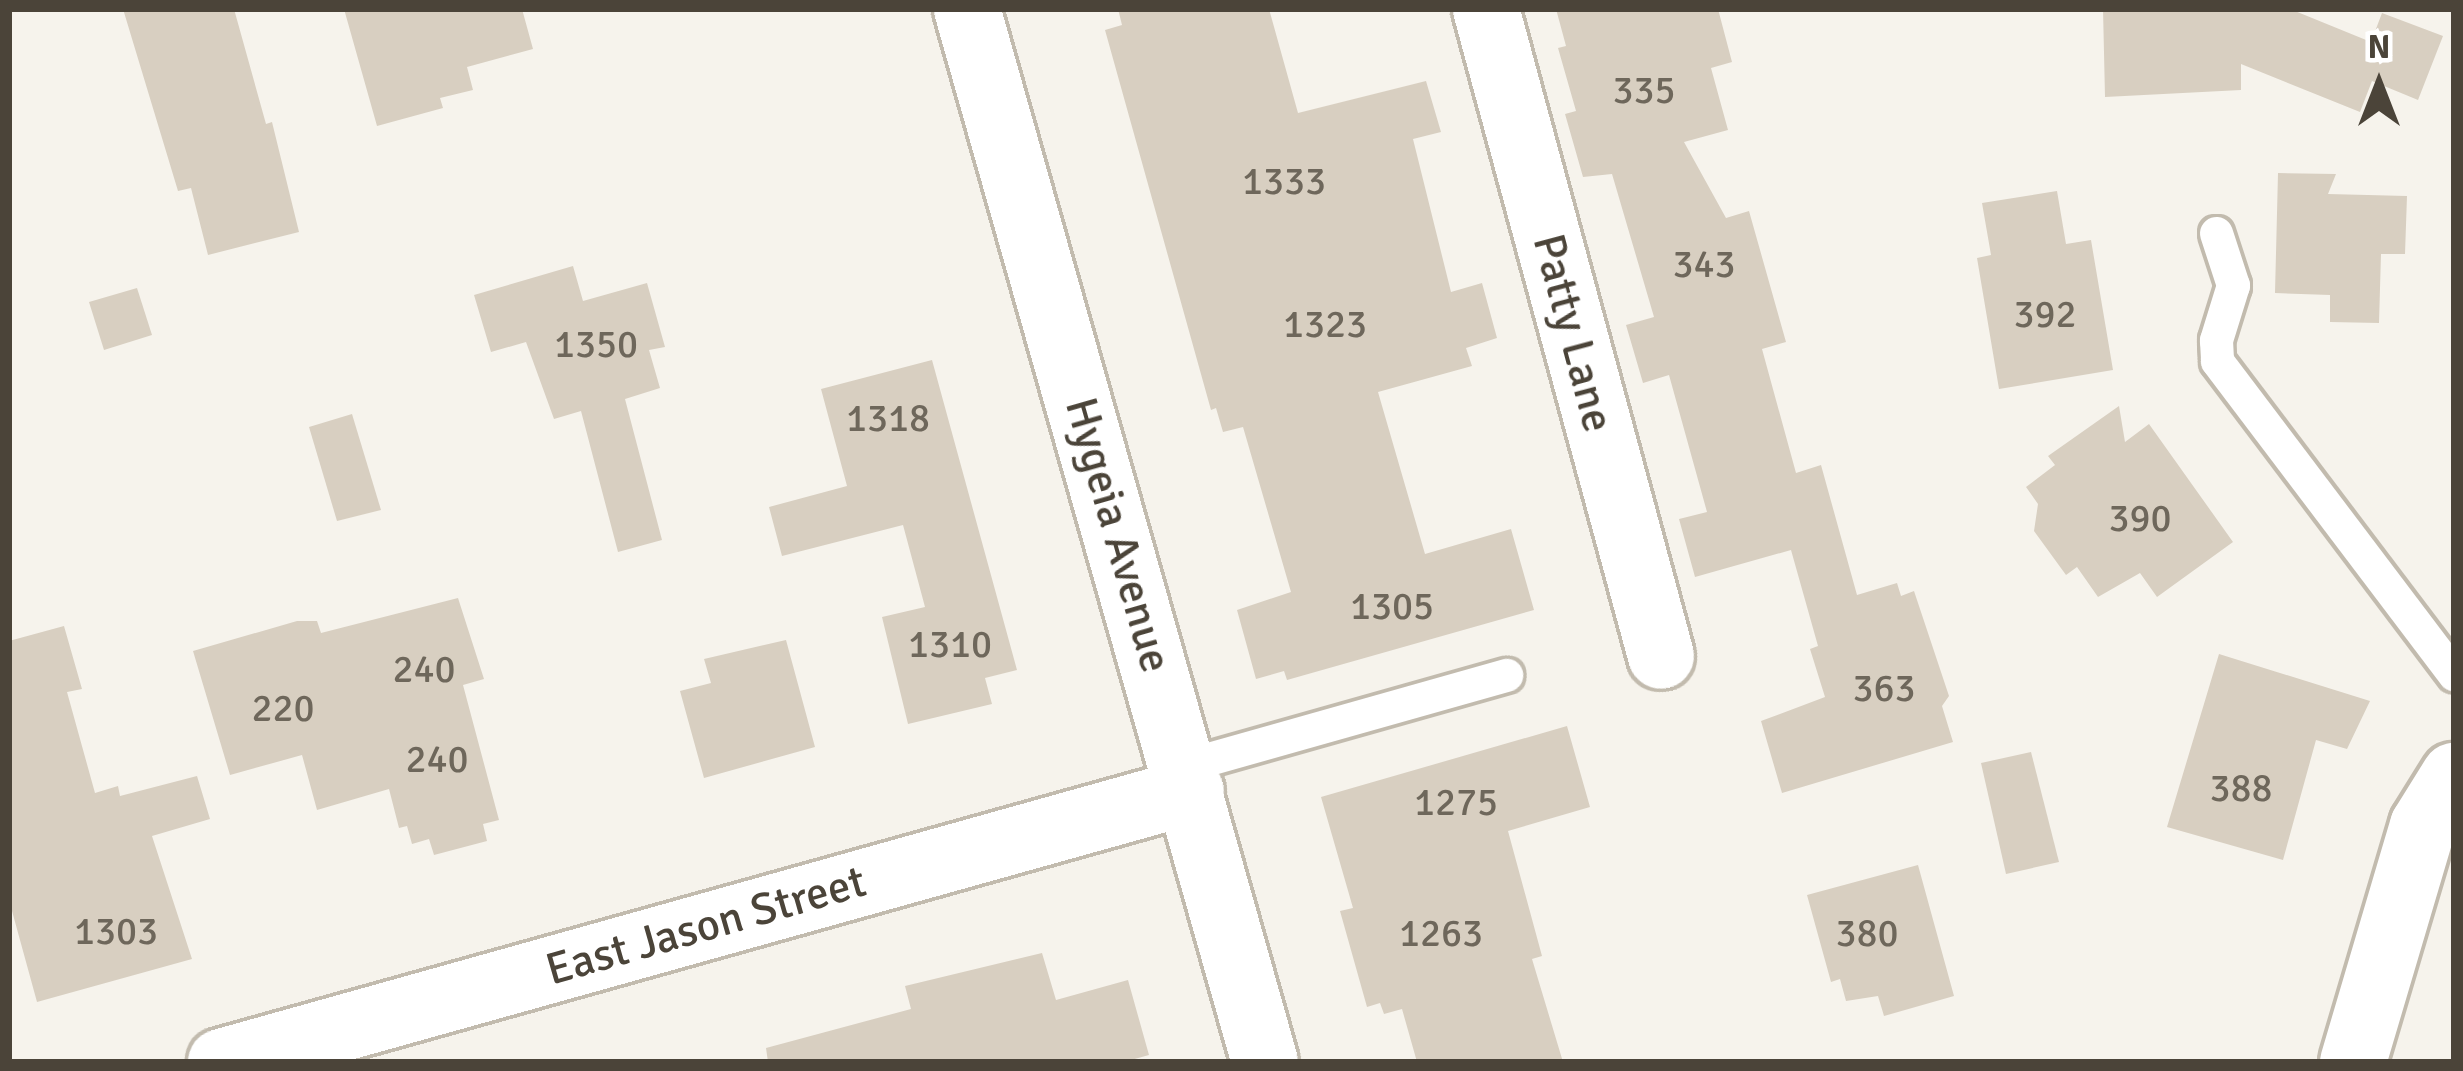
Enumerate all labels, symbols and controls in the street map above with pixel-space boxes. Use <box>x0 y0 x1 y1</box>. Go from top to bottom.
north arrow <box>2319 24 2439 144</box>
text: N <box>2368 27 2390 68</box>
house number: 335 <box>1612 67 1676 113</box>
house number: 1333 <box>1242 158 1326 204</box>
street label: Patty Lane <box>1521 228 1625 438</box>
house number: 343 <box>1672 241 1736 287</box>
house number: 392 <box>2013 291 2077 337</box>
house number: 1323 <box>1283 301 1367 347</box>
house number: 1350 <box>554 321 638 367</box>
street label: Hygeia Avenue <box>1053 392 1183 678</box>
house number: 1318 <box>846 395 930 441</box>
house number: 390 <box>2108 495 2172 541</box>
house number: 1305 <box>1350 583 1434 629</box>
house number: 1310 <box>908 621 992 667</box>
house number: 240 <box>392 646 456 692</box>
house number: 363 <box>1852 665 1916 711</box>
house number: 220 <box>251 685 315 731</box>
house number: 240 <box>405 736 469 782</box>
house number: 388 <box>2209 765 2273 811</box>
house number: 1275 <box>1414 779 1498 825</box>
street label: East Jason Street <box>540 855 872 997</box>
house number: 1303 <box>74 908 158 954</box>
house number: 1263 <box>1399 910 1483 956</box>
house number: 380 <box>1835 910 1899 956</box>

